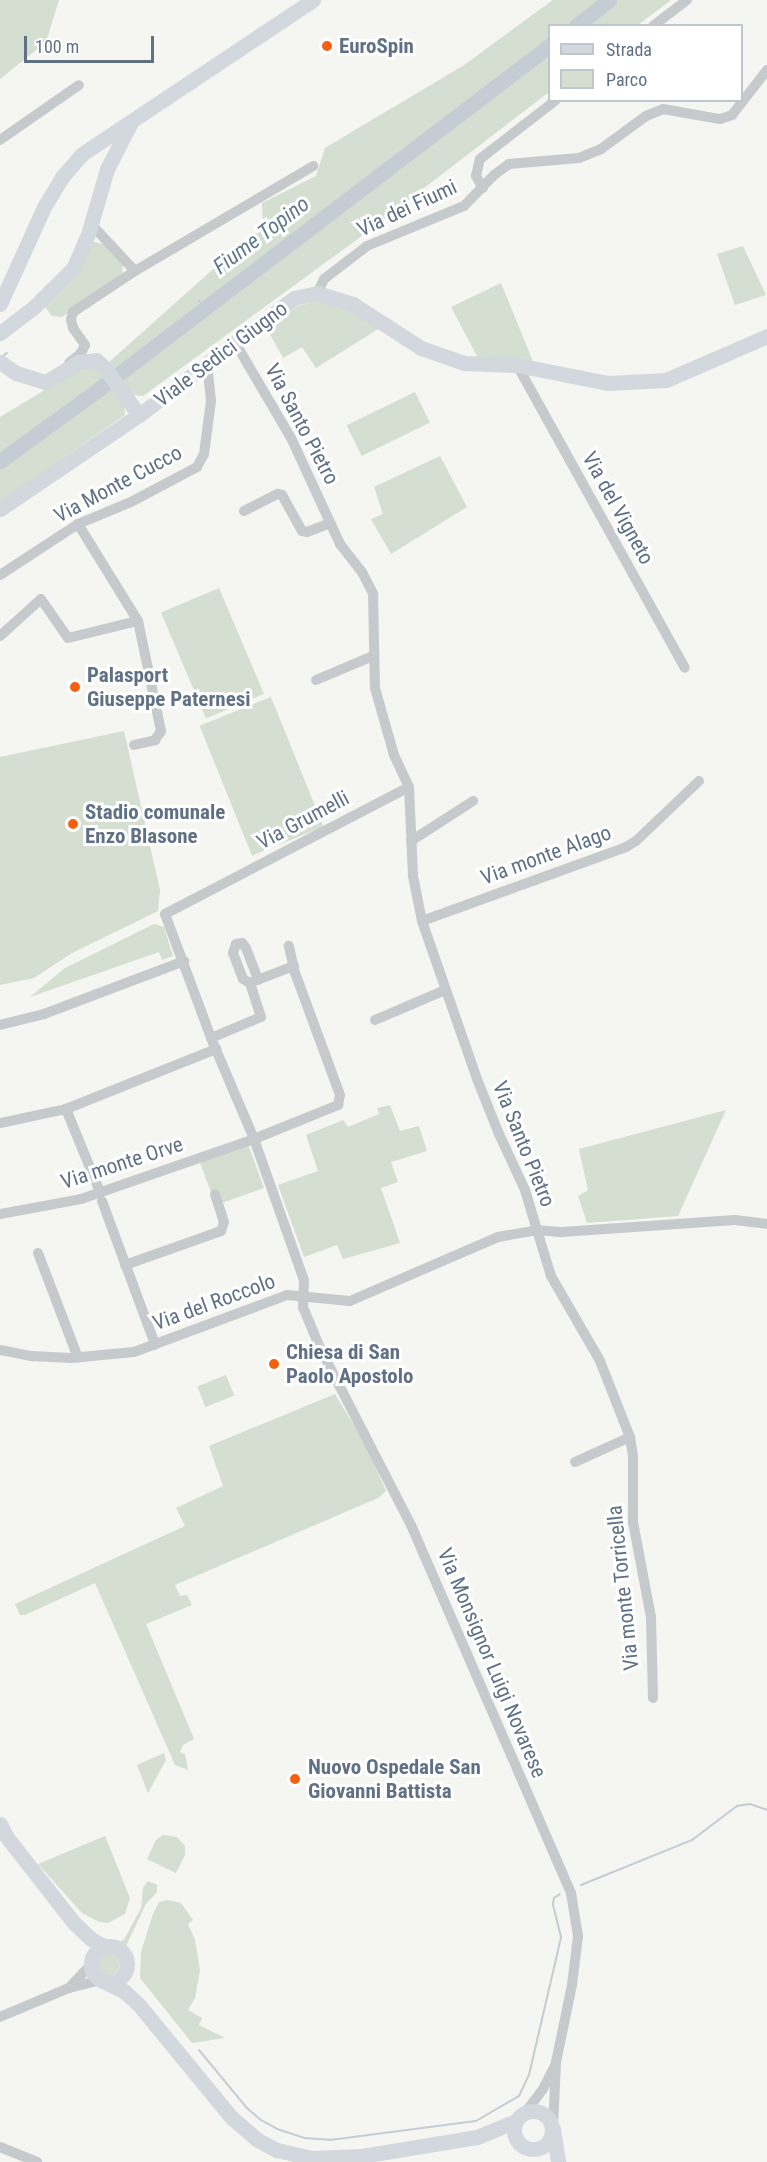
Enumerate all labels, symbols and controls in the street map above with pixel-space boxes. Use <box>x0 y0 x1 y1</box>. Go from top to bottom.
scale bar <box>27 24 158 62</box>
legend <box>548 24 743 102</box>
place label: EuroSpin <box>339 33 414 59</box>
text: 100 m <box>35 36 79 57</box>
marker: EuroSpin <box>320 39 334 53</box>
text: Strada <box>606 39 652 60</box>
text: Parco <box>606 69 647 90</box>
street label: Via dei Fiumi <box>353 174 461 242</box>
water label: Fiume Topino <box>208 190 314 280</box>
street label: Viale Sedici Giugno <box>150 296 292 412</box>
street label: Via Santo Pietro <box>260 359 344 489</box>
street label: Via Monte Cucco <box>50 440 186 528</box>
street label: Via del Vigneto <box>577 447 659 569</box>
place label: Palasport Giuseppe Paternesi <box>87 662 251 712</box>
marker: Palasport Giuseppe Paternesi <box>68 680 82 694</box>
street label: Via Grumelli <box>253 785 353 855</box>
place label: Stadio comunale Enzo Blasone <box>85 799 225 849</box>
marker: Stadio comunale Enzo Blasone <box>66 817 80 831</box>
street label: Via monte Alago <box>477 820 615 890</box>
street label: Via Santo Pietro <box>487 1078 561 1210</box>
street label: Via monte Orve <box>58 1131 186 1195</box>
street label: Via del Roccolo <box>149 1268 279 1336</box>
place label: Chiesa di San Paolo Apostolo <box>286 1339 414 1389</box>
marker: Chiesa di San Paolo Apostolo <box>267 1357 281 1371</box>
street label: Via monte Torricella <box>602 1504 644 1672</box>
street label: Via Monsignor Luigi Novarese <box>432 1544 552 1782</box>
place label: Nuovo Ospedale San Giovanni Battista <box>308 1754 481 1804</box>
marker: Nuovo Ospedale San Giovanni Battista <box>286 1770 304 1788</box>

